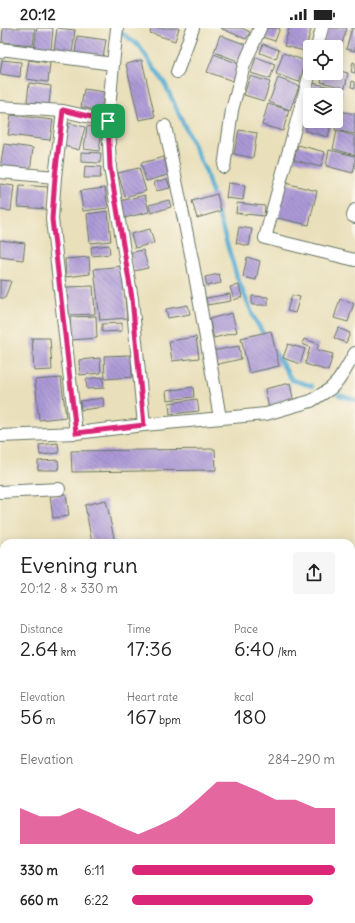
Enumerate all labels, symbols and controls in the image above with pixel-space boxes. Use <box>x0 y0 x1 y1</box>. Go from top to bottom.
text: 20:12 <box>20 5 56 24</box>
map controls <box>303 40 343 128</box>
button: locate <box>303 40 343 80</box>
button: layers <box>303 88 343 128</box>
pin <box>91 104 125 138</box>
icon: arrive <box>97 110 119 132</box>
text: Evening run <box>20 551 138 579</box>
button: share <box>293 552 335 594</box>
text: 20:12 · 8 × 330 m <box>20 580 118 597</box>
text: Distance <box>20 622 63 636</box>
text: Time <box>127 622 151 636</box>
text: Pace <box>234 622 258 636</box>
text: 2.64 <box>20 636 58 661</box>
text: 17:36 <box>127 636 172 661</box>
text: 6:40 <box>234 636 275 661</box>
text: km <box>58 645 76 659</box>
text: /km <box>275 645 297 659</box>
text: Elevation <box>20 690 65 704</box>
text: Heart rate <box>127 690 178 704</box>
text: kcal <box>234 690 254 704</box>
text: 56 <box>20 704 43 729</box>
text: 167 <box>127 704 156 729</box>
text: 180 <box>234 704 267 729</box>
text: m <box>43 713 55 727</box>
text: bpm <box>156 713 181 727</box>
text: Elevation <box>20 751 73 768</box>
text: 284–290 m <box>268 751 335 768</box>
text: 330 m <box>20 862 58 879</box>
text: 6:11 <box>84 862 105 879</box>
text: 660 m <box>20 892 58 909</box>
text: 6:22 <box>84 892 109 909</box>

